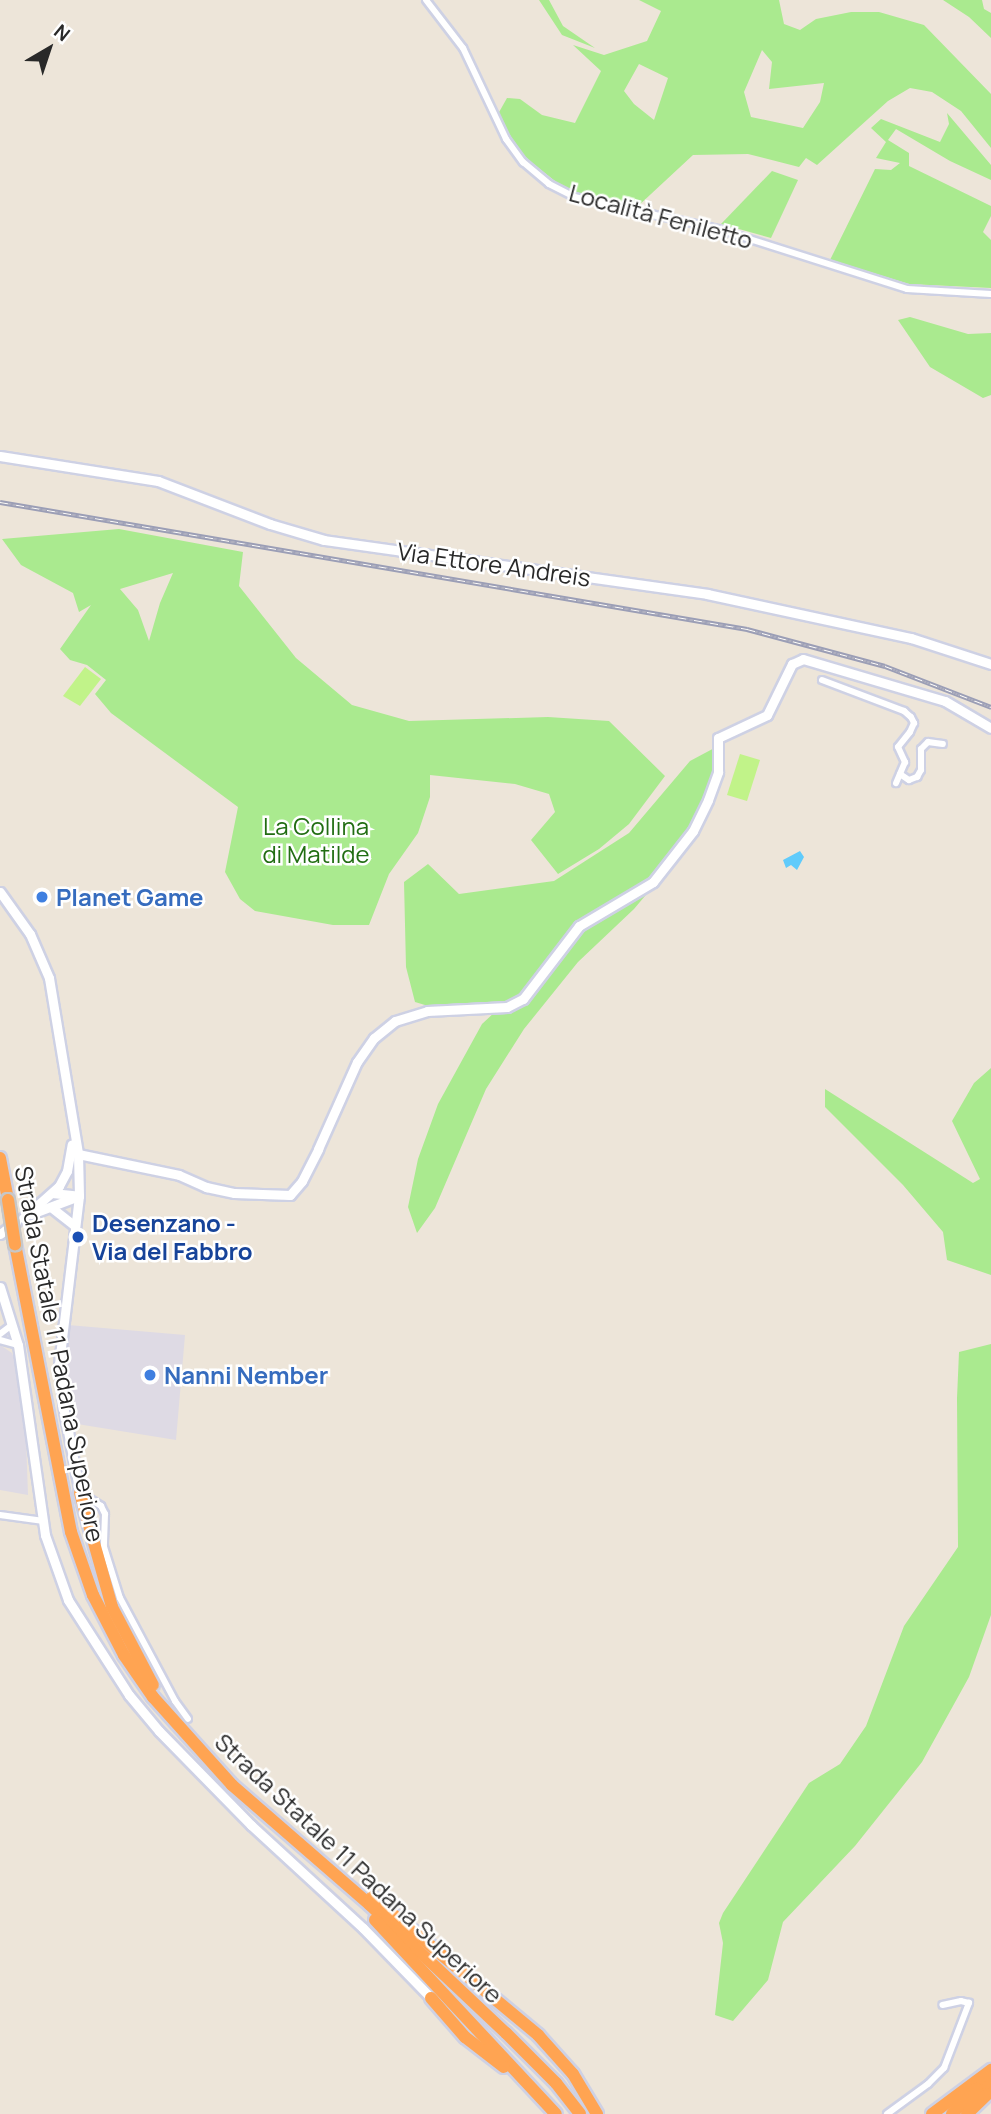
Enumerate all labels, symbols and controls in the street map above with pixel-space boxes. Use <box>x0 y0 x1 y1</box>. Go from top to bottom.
north arrow <box>14 14 84 84</box>
text: N <box>49 18 76 47</box>
street label: Località Feniletto <box>566 178 756 254</box>
street label: Via Ettore Andreis <box>395 536 593 592</box>
park label: La Collina di Matilde <box>262 812 370 868</box>
place label: Planet Game <box>56 883 204 911</box>
marker: Planet Game <box>34 889 50 905</box>
street label: Strada Statale 11 Padana Superiore <box>9 1164 111 1544</box>
place label: Desenzano - Via del Fabbro <box>92 1209 253 1265</box>
marker: Desenzano - Via del Fabbro <box>70 1229 86 1245</box>
place label: Nanni Nember <box>164 1361 328 1389</box>
marker: Nanni Nember <box>142 1367 158 1383</box>
street label: Strada Statale 11 Padana Superiore <box>209 1727 509 2009</box>

